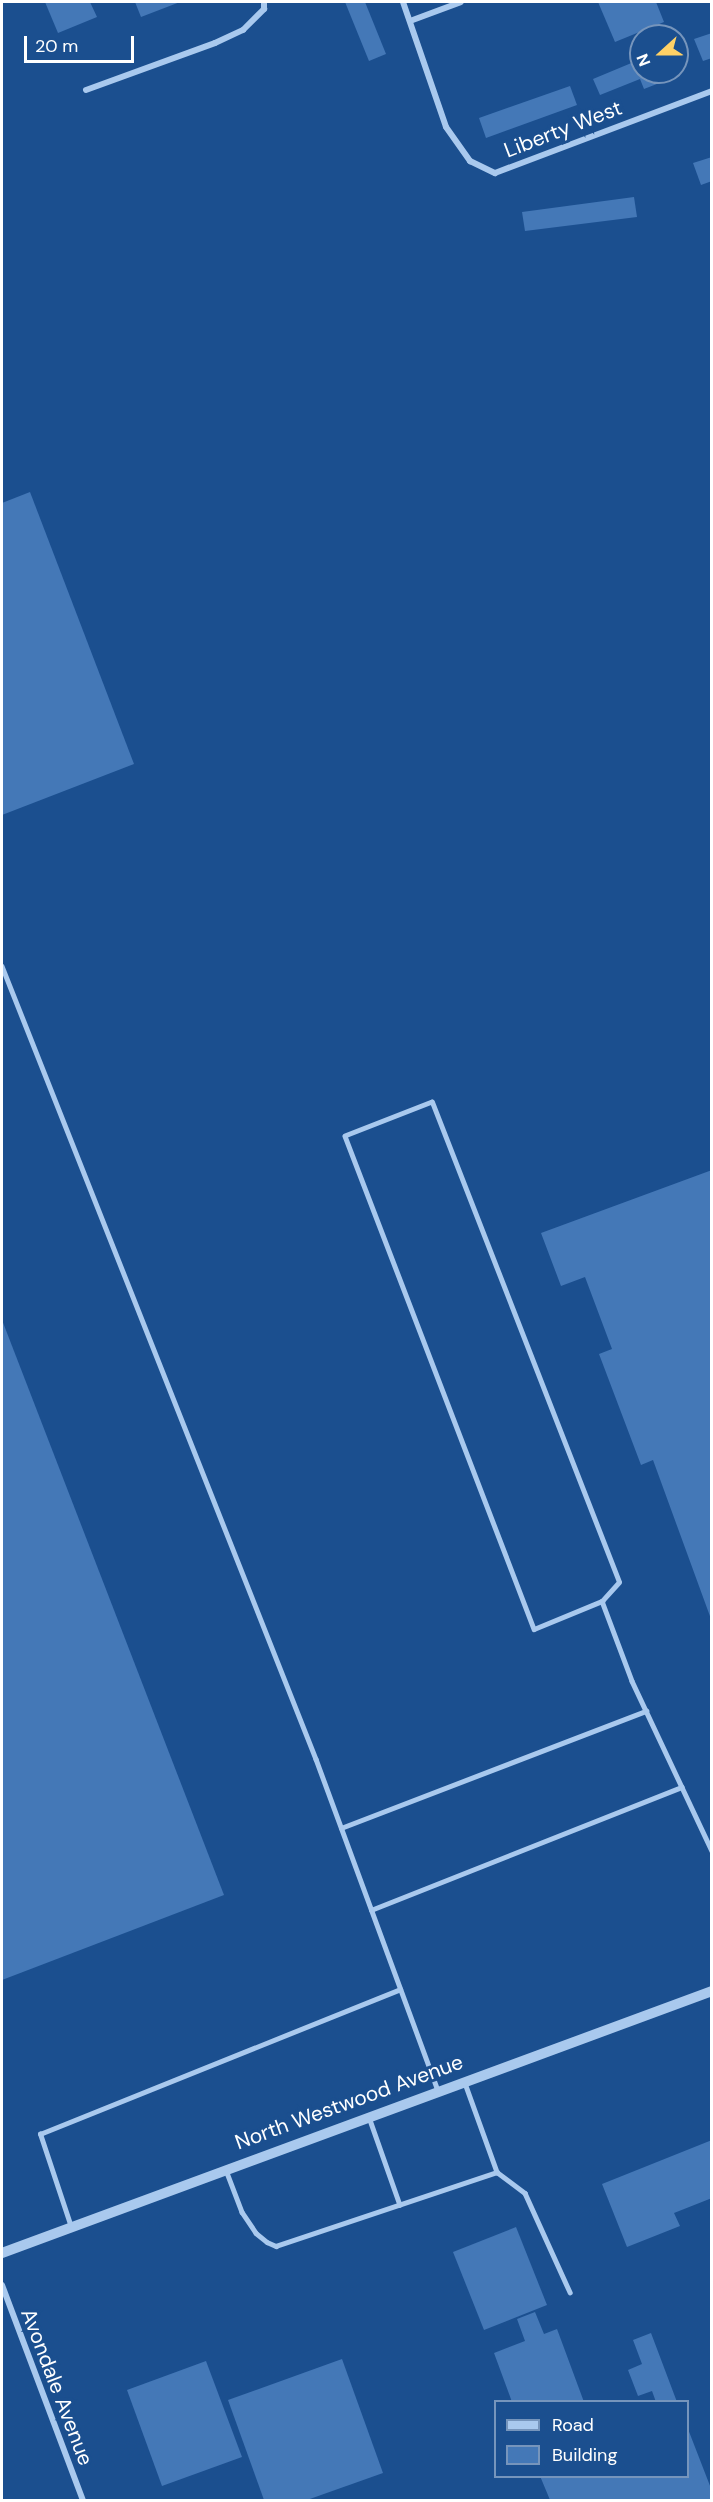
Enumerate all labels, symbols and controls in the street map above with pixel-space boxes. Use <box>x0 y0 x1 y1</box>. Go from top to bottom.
scale bar <box>27 24 136 62</box>
north arrow <box>629 24 689 84</box>
text: 20 m <box>35 34 78 58</box>
text: N <box>632 51 655 69</box>
street label: Liberty West <box>501 95 625 163</box>
street label: North Westwood Avenue <box>232 2049 466 2155</box>
street label: Avondale Avenue <box>15 2305 99 2469</box>
legend <box>494 2400 689 2478</box>
text: Road <box>552 2413 594 2437</box>
text: Building <box>552 2443 617 2467</box>

